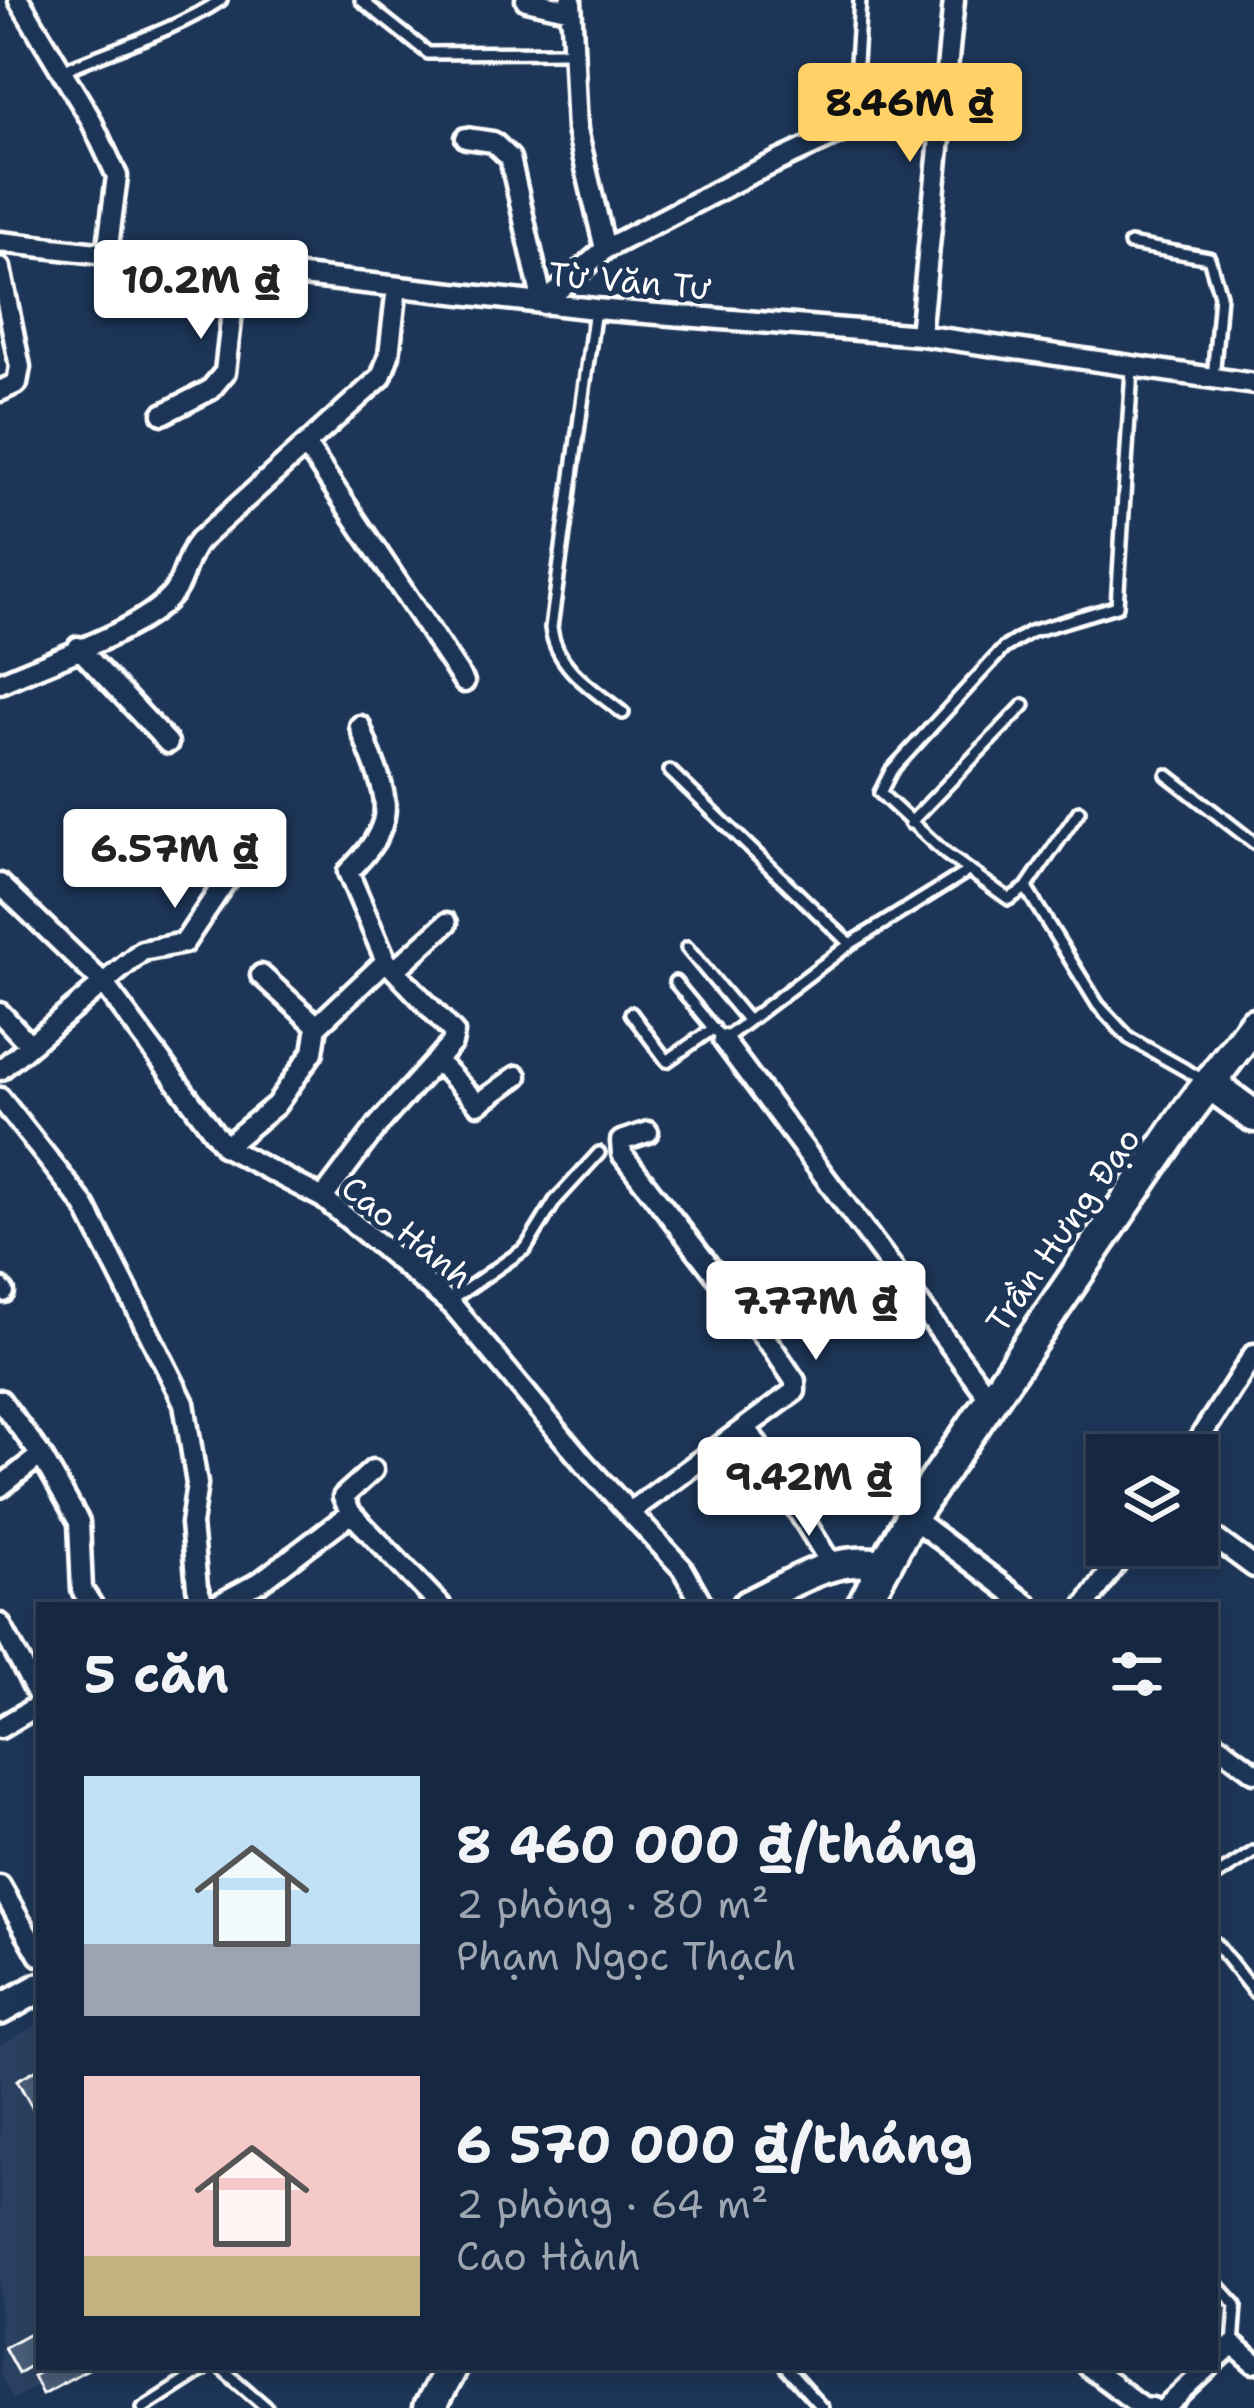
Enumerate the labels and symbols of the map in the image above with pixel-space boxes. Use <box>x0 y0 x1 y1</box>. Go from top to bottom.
pin: 8.46M ₫ <box>799 63 1021 165</box>
pin: 10.2M ₫ <box>90 240 312 342</box>
street label: Từ Văn Tư <box>547 252 714 311</box>
pin: 6.57M ₫ <box>64 809 286 911</box>
street label: Trần Hưng Đạo <box>975 1118 1151 1342</box>
street label: Cao Hành <box>332 1165 482 1299</box>
pin: 7.77M ₫ <box>705 1261 927 1363</box>
pin: 9.42M ₫ <box>698 1437 920 1539</box>

